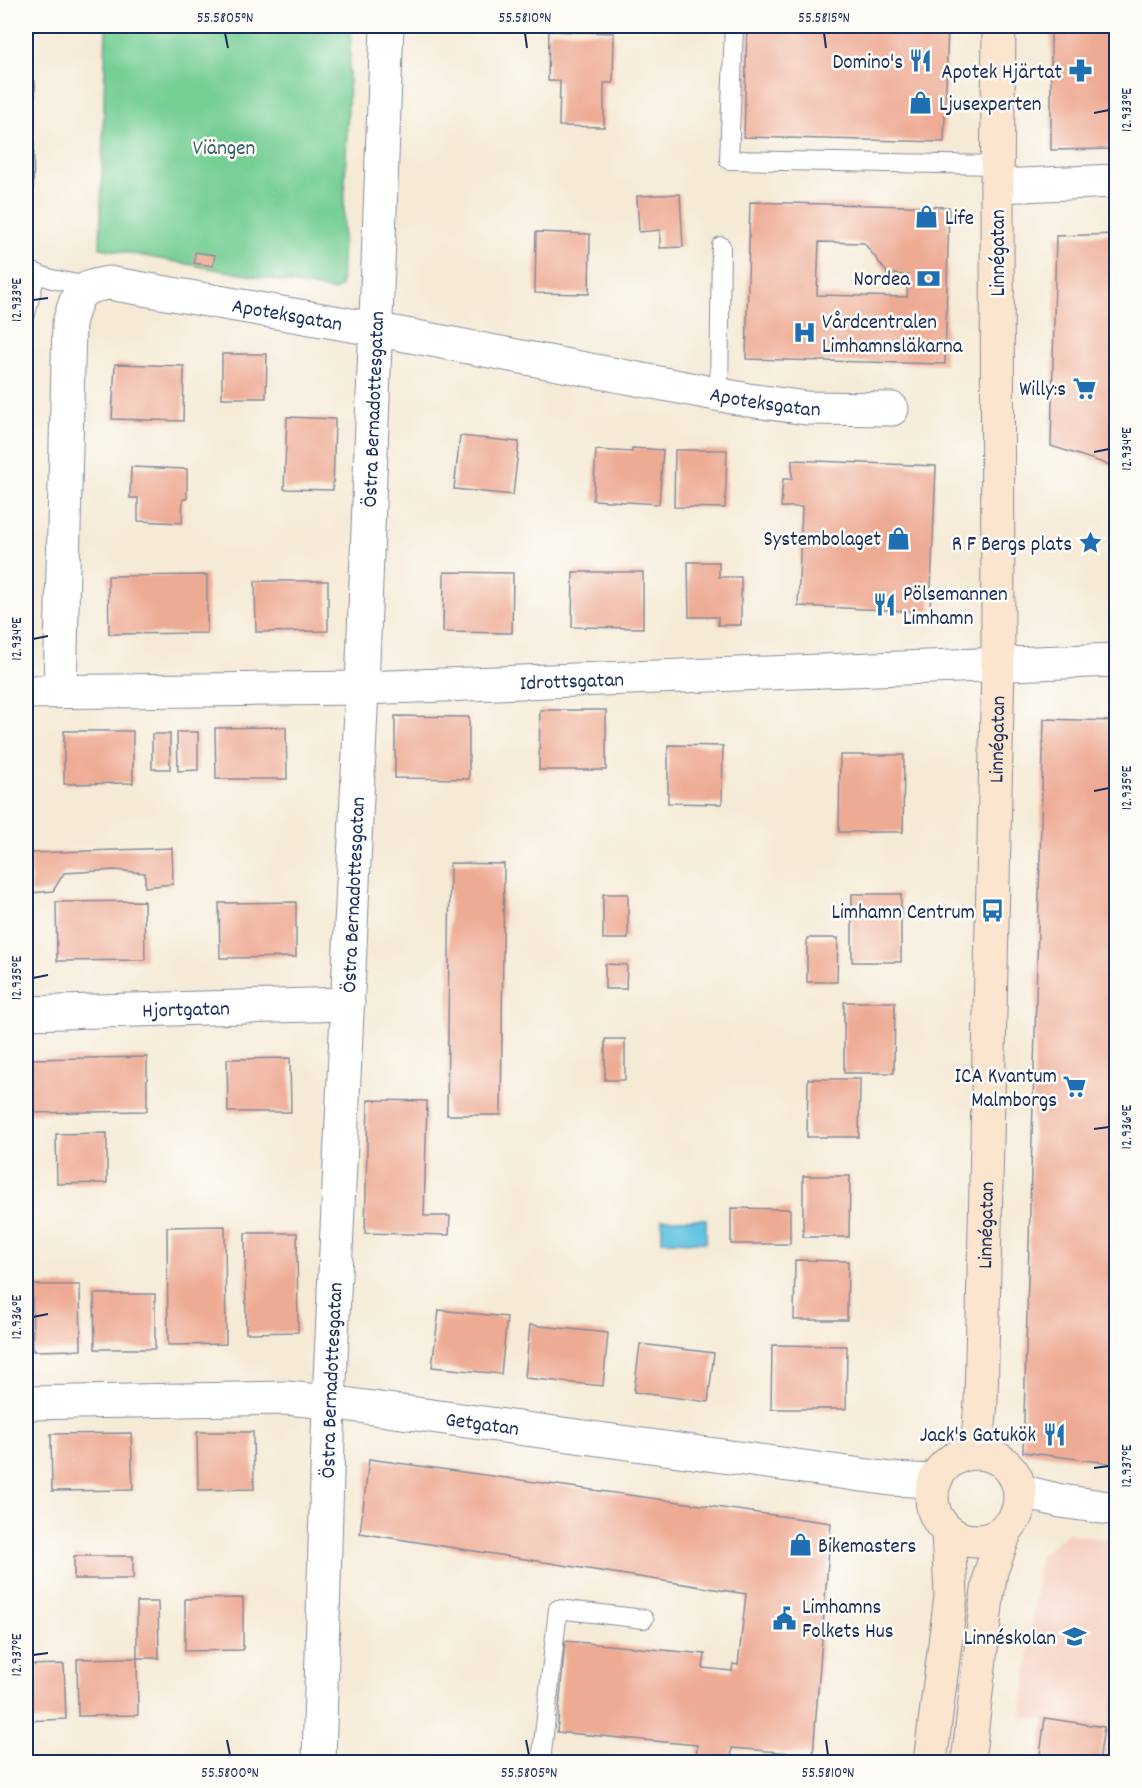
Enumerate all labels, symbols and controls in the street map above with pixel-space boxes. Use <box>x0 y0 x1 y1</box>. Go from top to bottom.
text: 55.5805°N <box>197 8 253 30</box>
text: 55.5810°N <box>498 8 552 30</box>
text: 55.5815°N <box>798 8 850 30</box>
restaurant icon: Domino's <box>908 48 934 74</box>
place label: Domino's <box>833 49 903 79</box>
pharmacy icon: Apotek Hjärtat <box>1067 58 1093 84</box>
place label: Apotek Hjärtat <box>941 59 1062 89</box>
text: 12.933°E <box>1117 88 1139 132</box>
shop icon: Ljusexperten <box>908 90 934 116</box>
place label: Ljusexperten <box>939 91 1041 121</box>
park label: Viängen <box>193 135 255 165</box>
shop icon: Life <box>914 204 940 230</box>
place label: Life <box>945 205 974 235</box>
street label: Linnégatan <box>985 209 1015 297</box>
bank icon: Nordea <box>915 265 941 291</box>
place label: Nordea <box>854 266 911 296</box>
text: 12.933°E <box>7 278 29 322</box>
street label: Apoteksgatan <box>229 293 344 341</box>
place label: Vårdcentralen Limhamnsläkarna <box>822 309 964 363</box>
street label: Östra Bernadottesgatan <box>357 311 394 508</box>
hospital icon: Vårdcentralen Limhamnsläkarna <box>791 320 817 346</box>
supermarket icon: Willy:s <box>1071 375 1097 401</box>
place label: Willy:s <box>1019 376 1066 406</box>
street label: Apoteksgatan <box>707 381 821 427</box>
text: 12.934°E <box>1117 427 1139 471</box>
shop icon: Systembolaget <box>886 525 912 551</box>
place label: Systembolaget <box>764 526 881 556</box>
place icon: R F Bergs plats <box>1077 530 1103 556</box>
place label: R F Bergs plats <box>952 531 1072 561</box>
place label: Pölsemannen Limhamn <box>903 581 1008 635</box>
restaurant icon: Pölsemannen Limhamn <box>872 592 898 618</box>
text: 12.934°E <box>7 617 29 661</box>
street label: Idrottsgatan <box>519 666 625 700</box>
street label: Linnégatan <box>983 695 1015 783</box>
text: 12.935°E <box>1117 766 1139 810</box>
street label: Östra Bernadottesgatan <box>336 796 375 994</box>
bus stop icon: Limhamn Centrum <box>980 898 1006 924</box>
place label: Limhamn Centrum <box>831 899 975 929</box>
text: 12.935°E <box>7 956 29 1000</box>
street label: Hjortgatan <box>142 995 230 1028</box>
place label: ICA Kvantum Malmborgs <box>955 1063 1057 1117</box>
supermarket icon: ICA Kvantum Malmborgs <box>1062 1074 1088 1100</box>
text: 12.936°E <box>1117 1104 1139 1149</box>
street label: Linnégatan <box>972 1181 1004 1269</box>
street label: Östra Bernadottesgatan <box>315 1282 353 1479</box>
text: 12.936°E <box>7 1294 29 1339</box>
street label: Getgatan <box>443 1406 521 1446</box>
restaurant icon: Jack's Gatukök <box>1041 1421 1067 1447</box>
place label: Jack's Gatukök <box>920 1422 1036 1452</box>
text: 12.937°E <box>1117 1444 1139 1488</box>
shop icon: Bikemasters <box>787 1532 813 1558</box>
place label: Bikemasters <box>818 1533 916 1563</box>
place label: Limhamns Folkets Hus <box>802 1594 894 1648</box>
public building icon: Limhamns Folkets Hus <box>771 1605 797 1631</box>
school or university icon: Linnéskolan <box>1061 1624 1087 1650</box>
place label: Linnéskolan <box>964 1625 1056 1655</box>
text: 12.937°E <box>7 1633 29 1677</box>
text: 55.5800°N <box>201 1763 259 1785</box>
text: 55.5805°N <box>501 1763 557 1785</box>
text: 55.5810°N <box>801 1763 855 1785</box>

